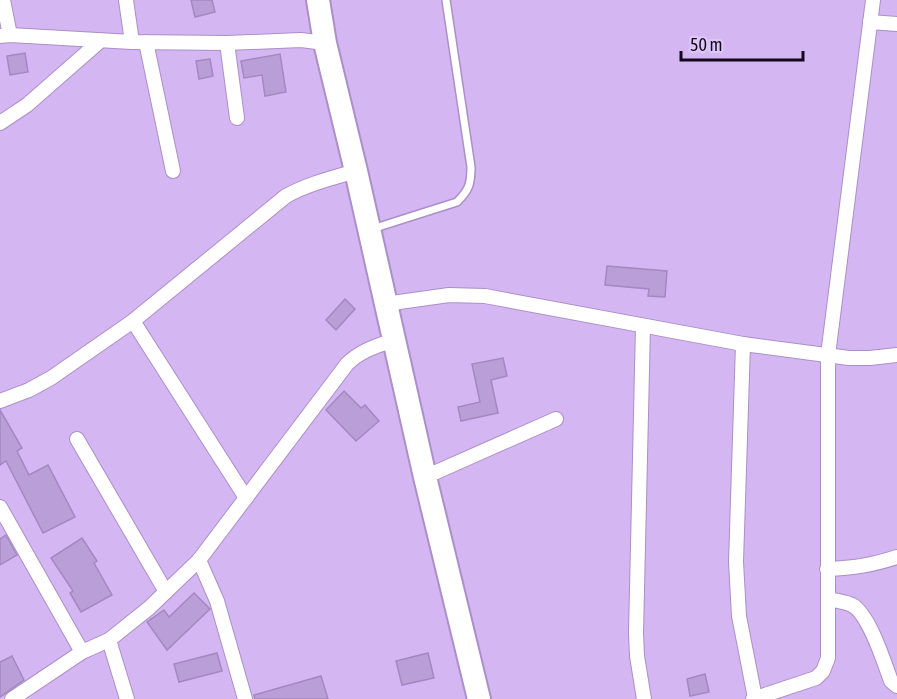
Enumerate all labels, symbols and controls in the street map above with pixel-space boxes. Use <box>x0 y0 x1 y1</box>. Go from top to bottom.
scale bar <box>681 24 802 62</box>
text: 50 m <box>690 34 722 55</box>

